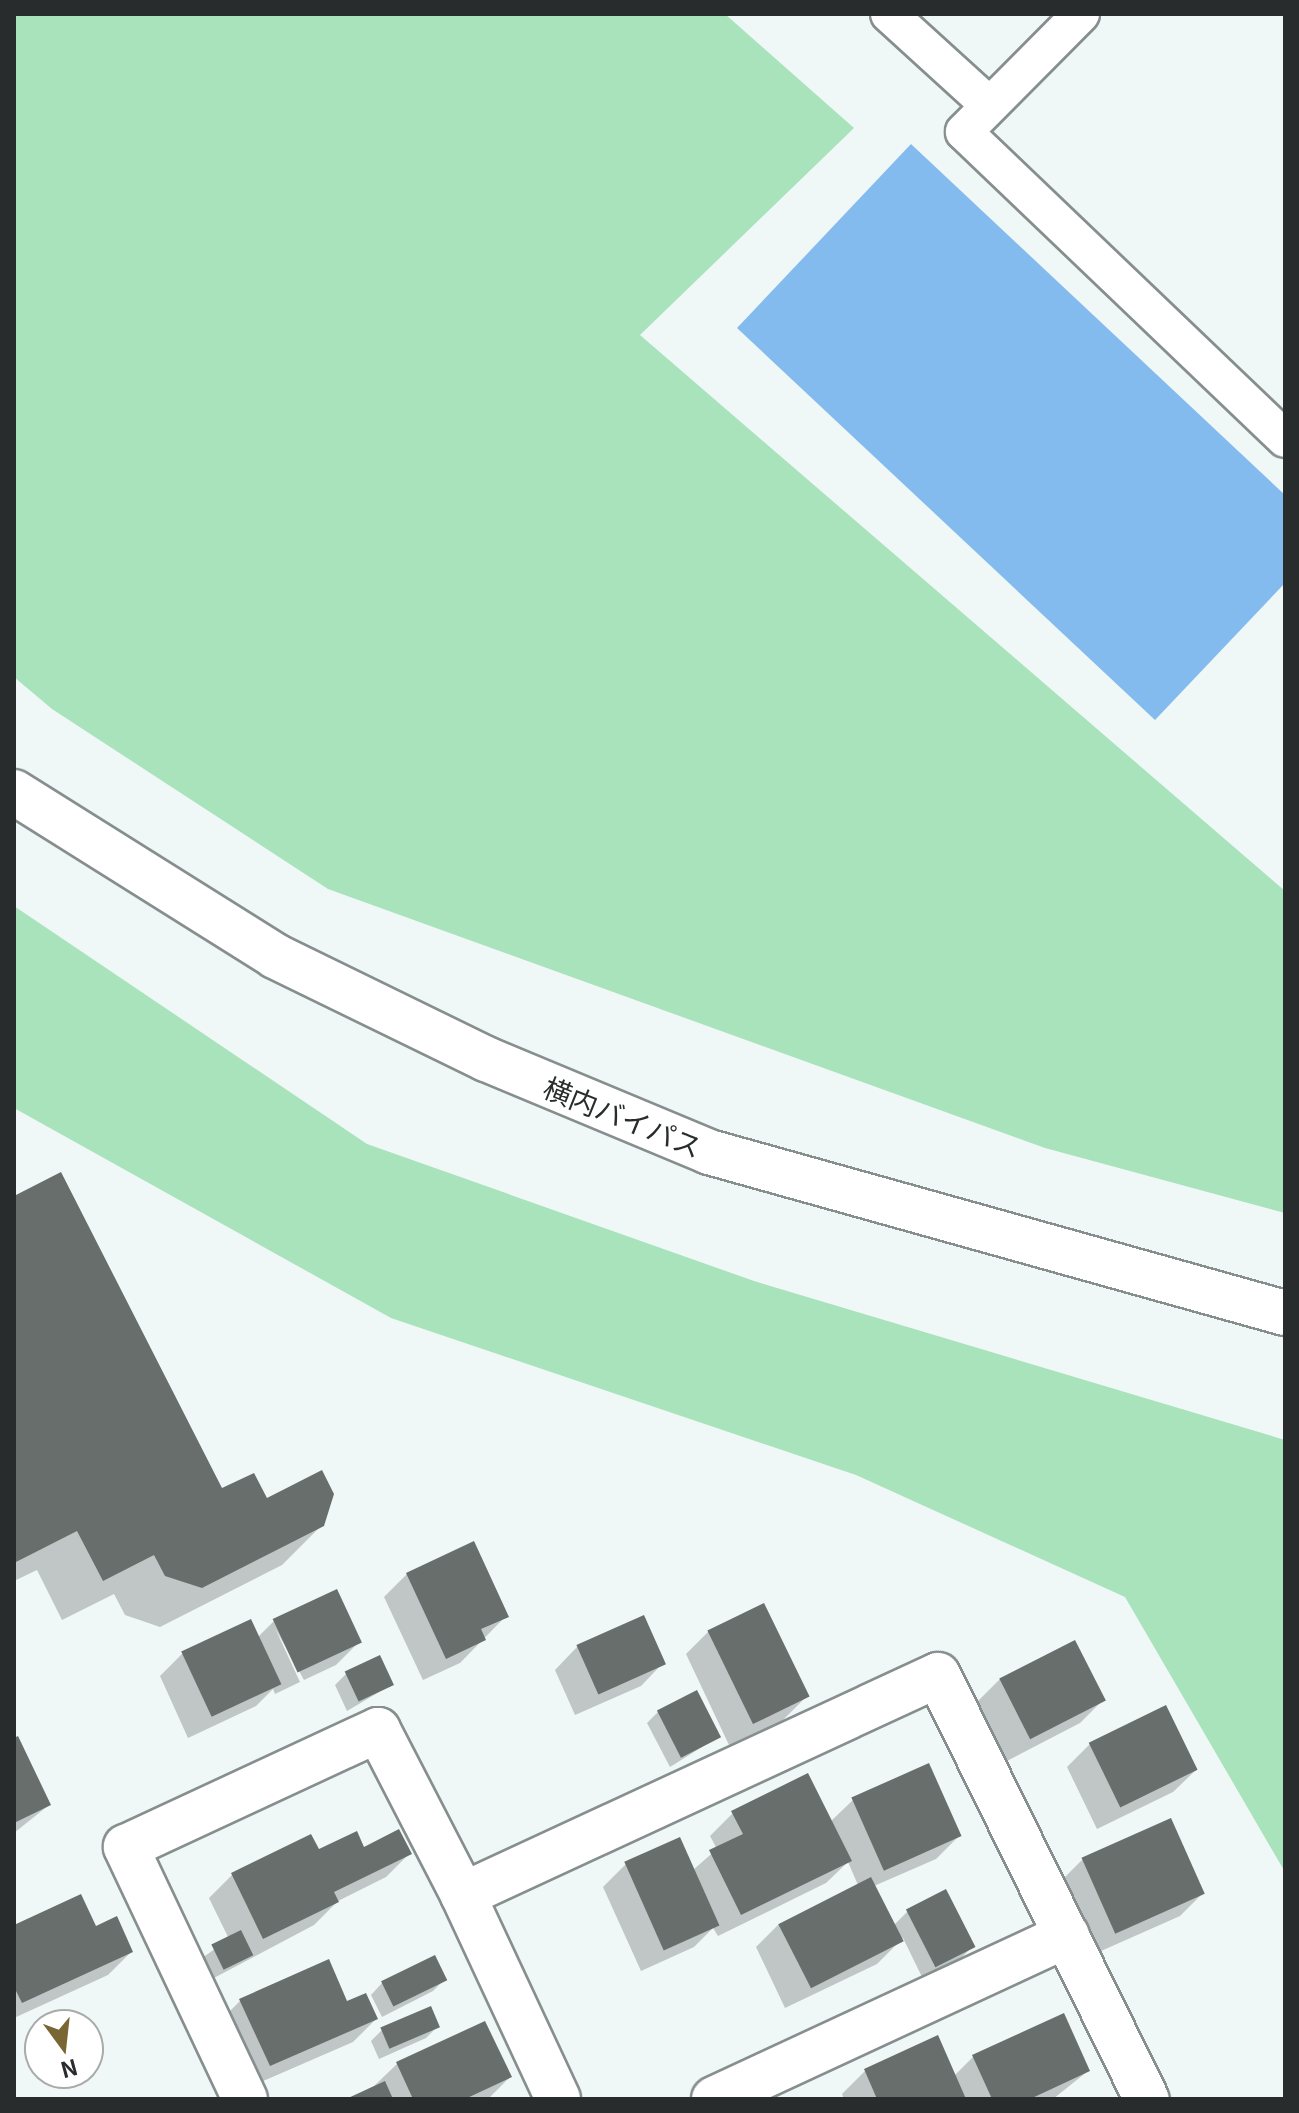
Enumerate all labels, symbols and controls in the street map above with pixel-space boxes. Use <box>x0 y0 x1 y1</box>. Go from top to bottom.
street label: 横内バイパス <box>539 1069 707 1163</box>
north arrow <box>24 2009 104 2089</box>
text: N <box>58 2053 82 2088</box>

